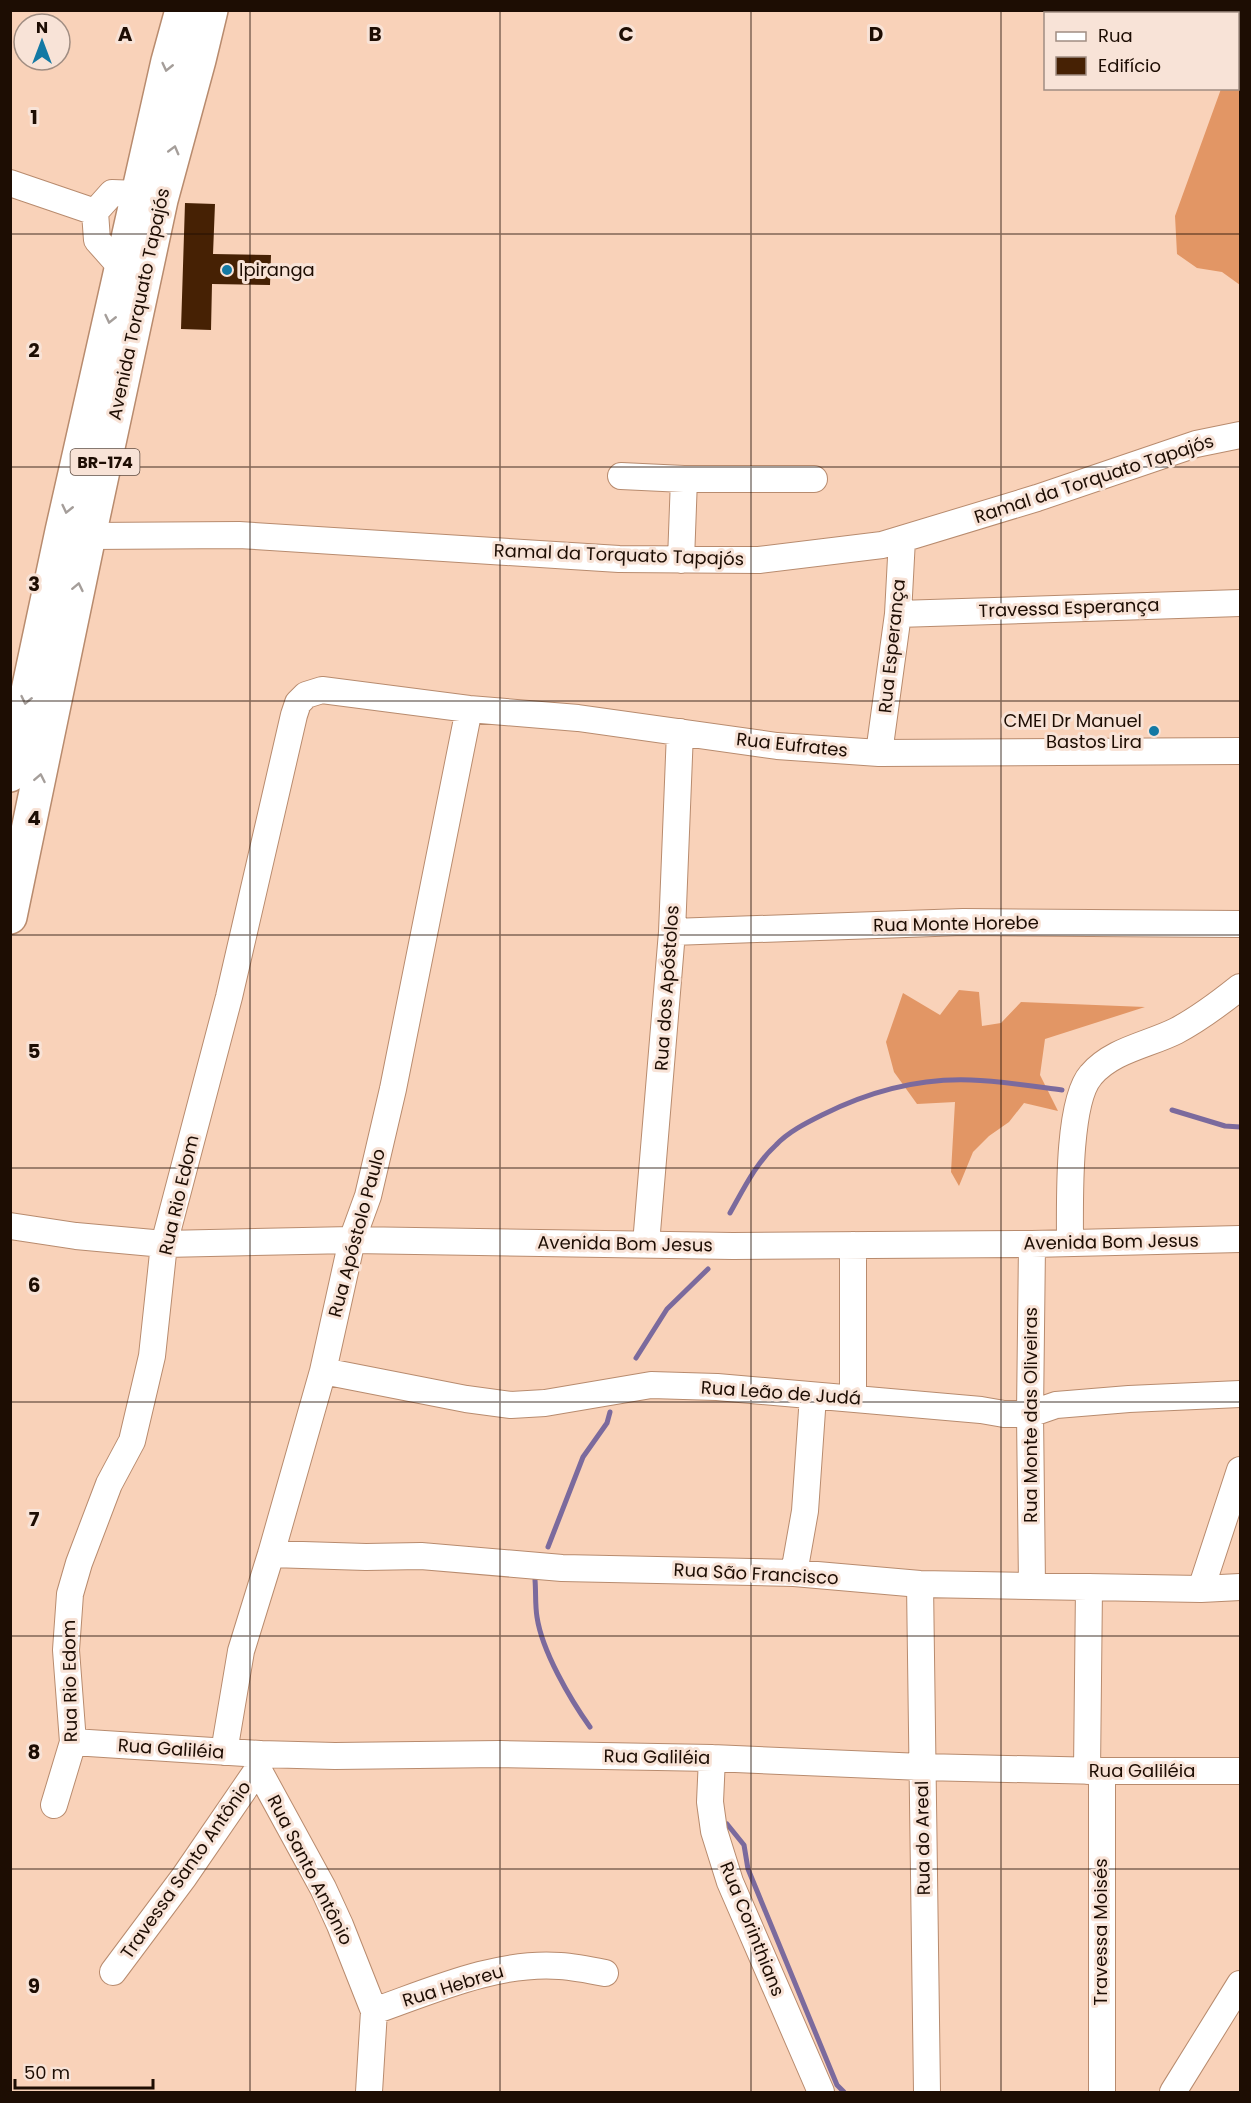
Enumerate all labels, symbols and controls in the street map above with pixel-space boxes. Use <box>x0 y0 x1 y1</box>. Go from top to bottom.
north arrow <box>12 12 72 72</box>
legend <box>1044 12 1239 90</box>
text: N <box>36 16 48 39</box>
text: A <box>118 20 133 48</box>
text: B <box>368 20 382 48</box>
text: C <box>618 20 634 48</box>
text: D <box>869 20 883 48</box>
text: Rua <box>1098 23 1133 48</box>
text: Edifício <box>1098 53 1161 78</box>
one-way arrow <box>161 62 174 72</box>
text: 1 <box>30 103 38 131</box>
one-way arrow <box>167 145 180 155</box>
street label: Avenida Torquato Tapajós <box>102 185 175 422</box>
place label: Ipiranga <box>239 257 315 282</box>
marker: Ipiranga <box>220 263 234 277</box>
one-way arrow <box>104 313 117 323</box>
text: 2 <box>28 336 40 364</box>
street label: Ramal da Torquato Tapajós <box>971 428 1217 529</box>
road number: BR-174 <box>70 449 140 475</box>
one-way arrow <box>61 504 74 514</box>
street label: Ramal da Torquato Tapajós <box>493 538 745 571</box>
text: 3 <box>28 570 40 598</box>
street label: Rua Esperança <box>872 578 911 714</box>
one-way arrow <box>71 582 84 592</box>
street label: Travessa Esperança <box>978 592 1160 623</box>
one-way arrow <box>21 694 34 704</box>
place label: CMEI Dr Manuel Bastos Lira <box>1004 708 1142 754</box>
marker: CMEI Dr Manuel Bastos Lira <box>1147 724 1161 738</box>
street label: Rua Eufrates <box>735 726 849 763</box>
one-way arrow <box>33 773 46 783</box>
text: 4 <box>27 804 41 832</box>
street label: Rua dos Apóstolos <box>648 904 685 1072</box>
street label: Rua Monte Horebe <box>873 910 1039 937</box>
text: 5 <box>28 1037 41 1065</box>
street label: Rua Rio Edom <box>153 1132 204 1257</box>
street label: Rua Apóstolo Paulo <box>322 1146 391 1320</box>
street label: Avenida Bom Jesus <box>1023 1227 1199 1256</box>
street label: Avenida Bom Jesus <box>537 1229 713 1258</box>
text: 6 <box>28 1271 40 1299</box>
street label: Rua Monte das Oliveiras <box>1018 1307 1043 1523</box>
street label: Rua Leão de Judá <box>700 1374 862 1411</box>
text: 7 <box>29 1505 40 1533</box>
street label: Rua São Francisco <box>673 1557 839 1590</box>
street label: Rua Rio Edom <box>56 1619 83 1743</box>
street label: Rua Galiléia <box>117 1732 225 1765</box>
text: 8 <box>28 1738 40 1766</box>
street label: Rua Galiléia <box>603 1743 711 1770</box>
street label: Rua Galiléia <box>1089 1758 1195 1783</box>
street label: Travessa Santo Antônio <box>115 1776 257 1964</box>
street label: Rua do Areal <box>909 1781 936 1895</box>
street label: Rua Santo Antônio <box>262 1790 359 1949</box>
street label: Rua Corinthians <box>714 1858 791 2000</box>
street label: Travessa Moisés <box>1088 1858 1113 2006</box>
street label: Rua Hebreu <box>399 1958 507 2013</box>
text: 9 <box>28 1972 40 2000</box>
scale bar <box>15 2052 153 2090</box>
text: 50 m <box>24 2060 70 2085</box>

